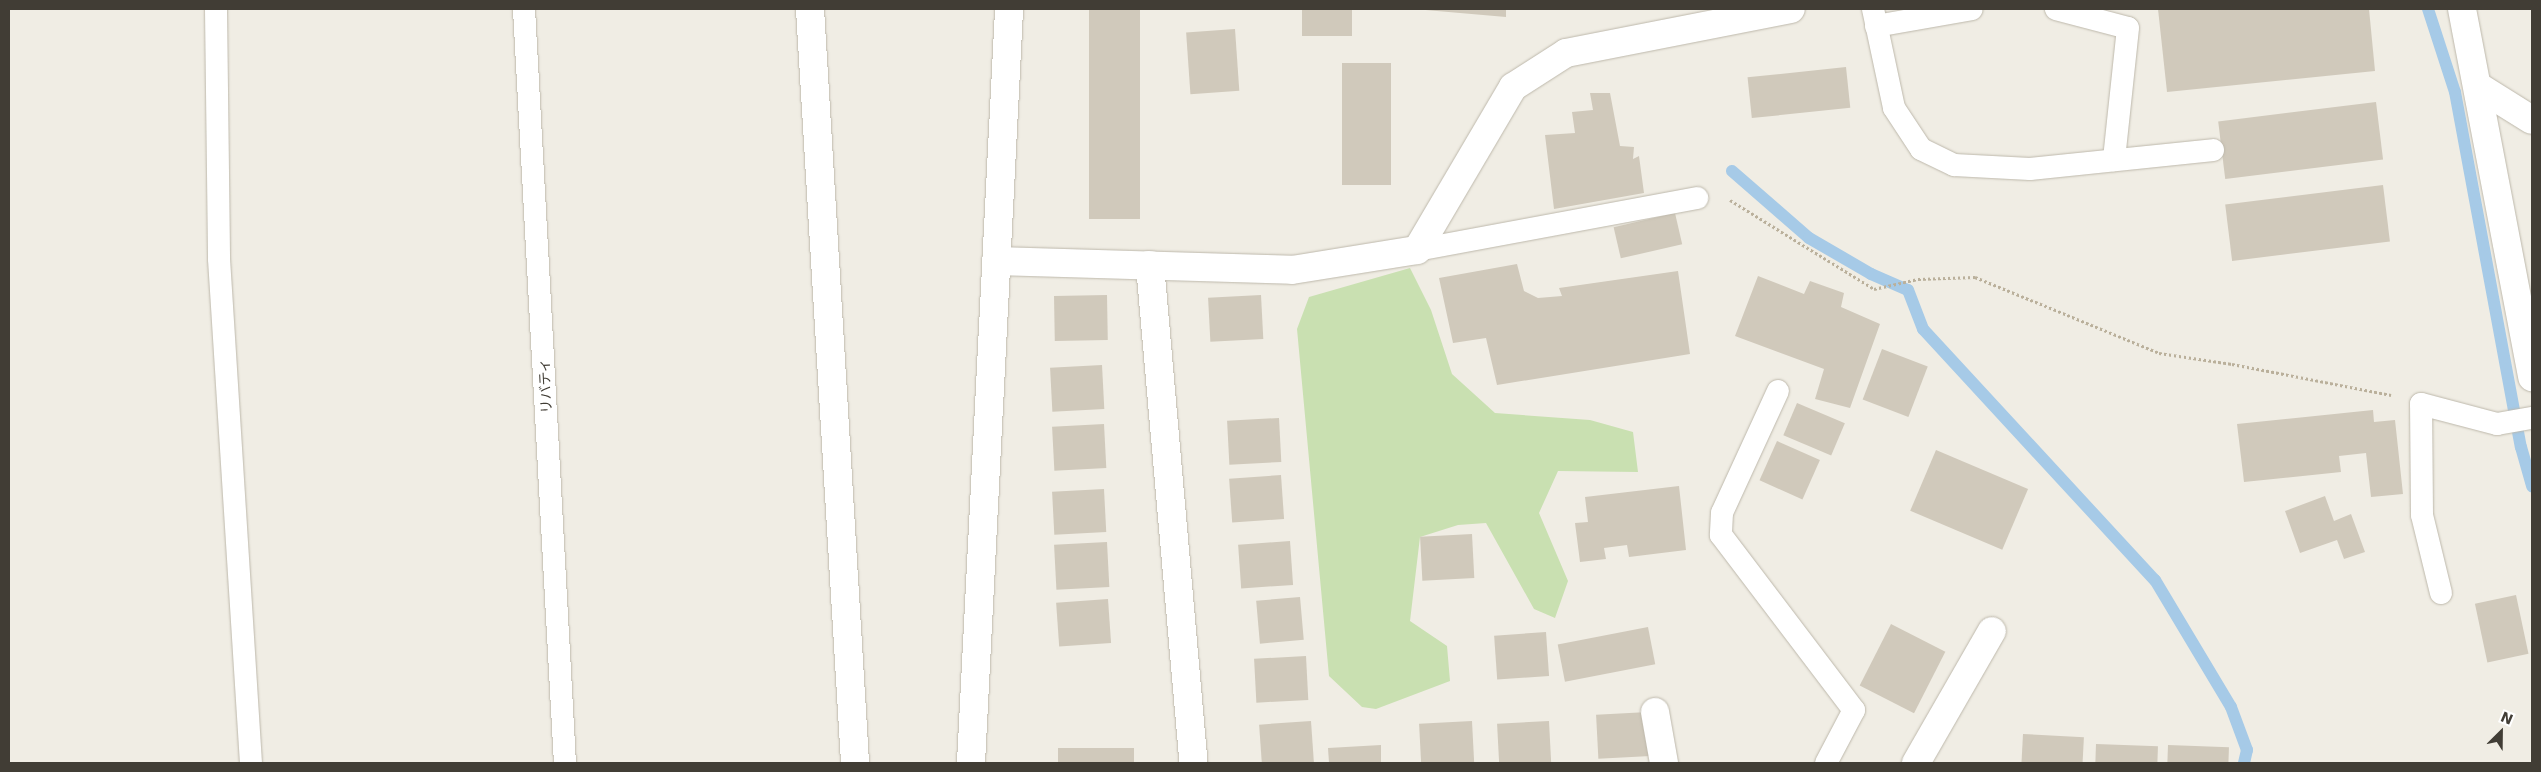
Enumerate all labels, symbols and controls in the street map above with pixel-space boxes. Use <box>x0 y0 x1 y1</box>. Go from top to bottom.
street label: リバティ <box>535 358 555 414</box>
north arrow <box>2476 707 2526 757</box>
text: N <box>2498 709 2515 728</box>

